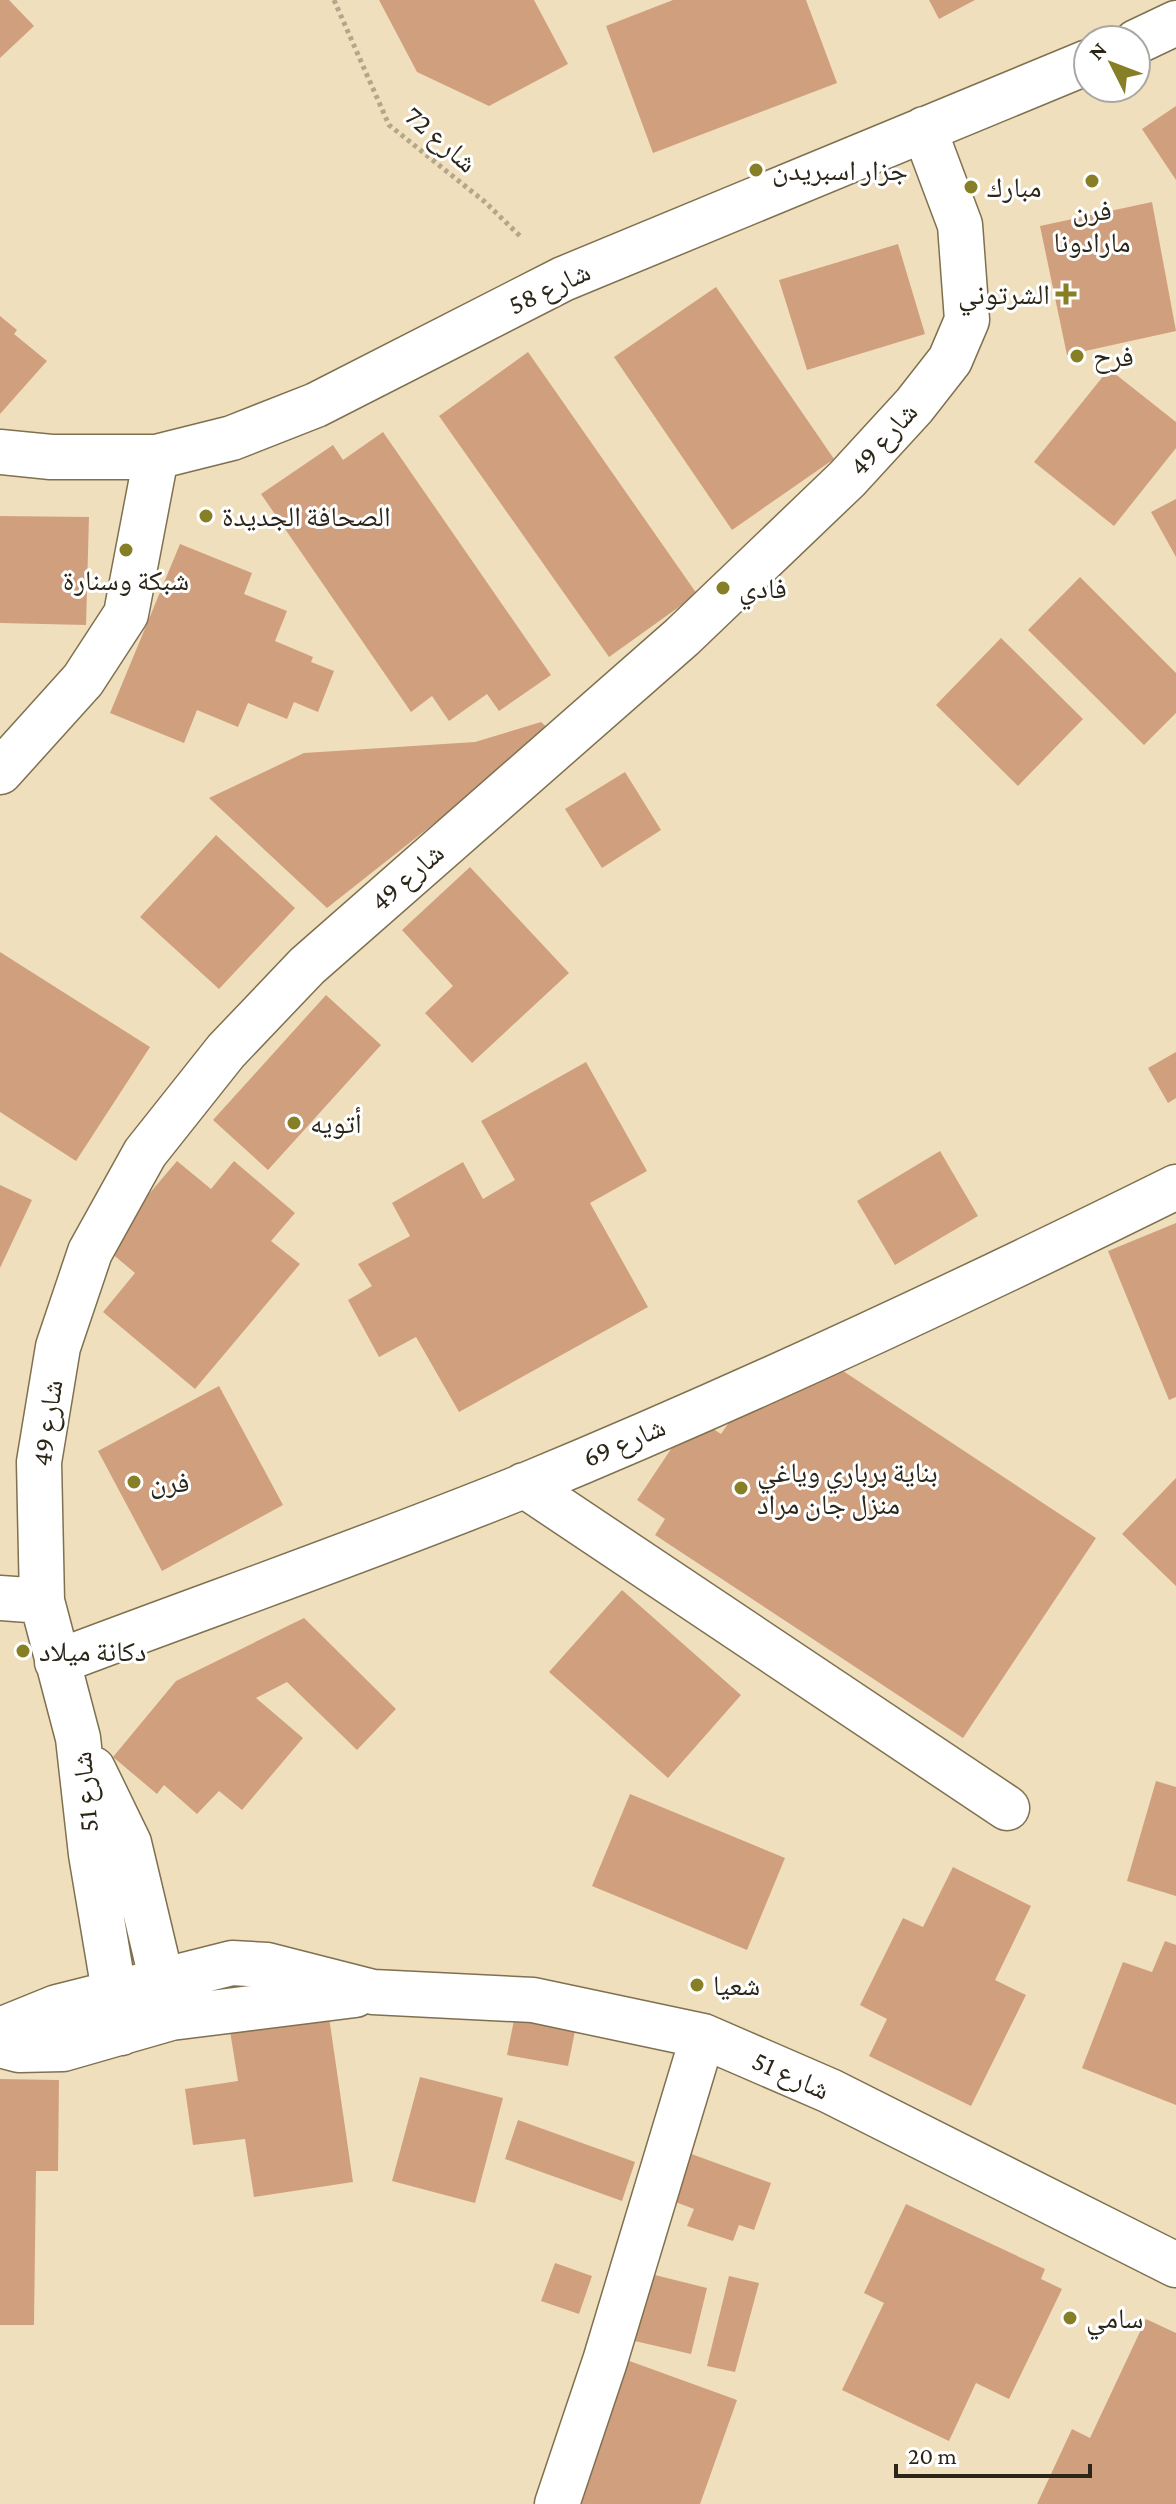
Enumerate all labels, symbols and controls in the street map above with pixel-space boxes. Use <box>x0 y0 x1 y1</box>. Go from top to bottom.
north arrow <box>1072 24 1152 104</box>
text: N <box>1083 37 1112 65</box>
street label: شارع 72 <box>398 100 483 180</box>
place label: جزار اسبريدن <box>772 155 908 187</box>
marker: جزار اسبريدن <box>747 161 765 179</box>
place label: مبارك <box>987 172 1041 203</box>
marker: فرن مارادونا <box>1083 172 1101 190</box>
marker: مبارك <box>962 178 980 196</box>
place label: فرن مارادونا <box>1054 195 1130 258</box>
street label: شارع 58 <box>503 256 596 322</box>
place label: الشرتوني <box>958 279 1050 317</box>
marker: الشرتوني <box>1057 285 1075 303</box>
place label: فرح <box>1093 341 1134 374</box>
marker: فرح <box>1068 347 1086 365</box>
street label: شارع 49 <box>842 396 925 483</box>
place label: الصحافة الجديدة <box>222 501 391 532</box>
marker: الصحافة الجديدة <box>197 507 215 525</box>
marker: شبكة وسنارة <box>117 541 135 559</box>
place label: شبكة وسنارة <box>63 565 189 596</box>
place label: فادي <box>739 573 787 611</box>
marker: فادي <box>714 579 732 597</box>
street label: شارع 49 <box>364 837 451 919</box>
place label: أتويه <box>310 1106 362 1139</box>
marker: أتويه <box>285 1114 303 1132</box>
street label: شارع 49 <box>26 1378 70 1468</box>
street label: شارع 69 <box>578 1411 671 1475</box>
place label: بناية برباري وياغي منزل جان مراد <box>757 1457 938 1521</box>
place label: فرن <box>150 1467 189 1499</box>
marker: فرن <box>125 1473 143 1491</box>
marker: بناية برباري وياغي منزل جان مراد <box>732 1479 750 1497</box>
place label: دكانة ميلاد <box>39 1636 146 1667</box>
marker: دكانة ميلاد <box>14 1642 32 1660</box>
street label: شارع 51 <box>66 1750 106 1834</box>
place label: شعيا <box>713 1970 760 2001</box>
marker: شعيا <box>688 1976 706 1994</box>
street label: شارع 51 <box>747 2044 834 2107</box>
place label: سامي <box>1086 2303 1144 2341</box>
marker: سامي <box>1061 2309 1079 2327</box>
scale bar <box>896 2428 1090 2478</box>
text: 20 m <box>908 2442 957 2469</box>

